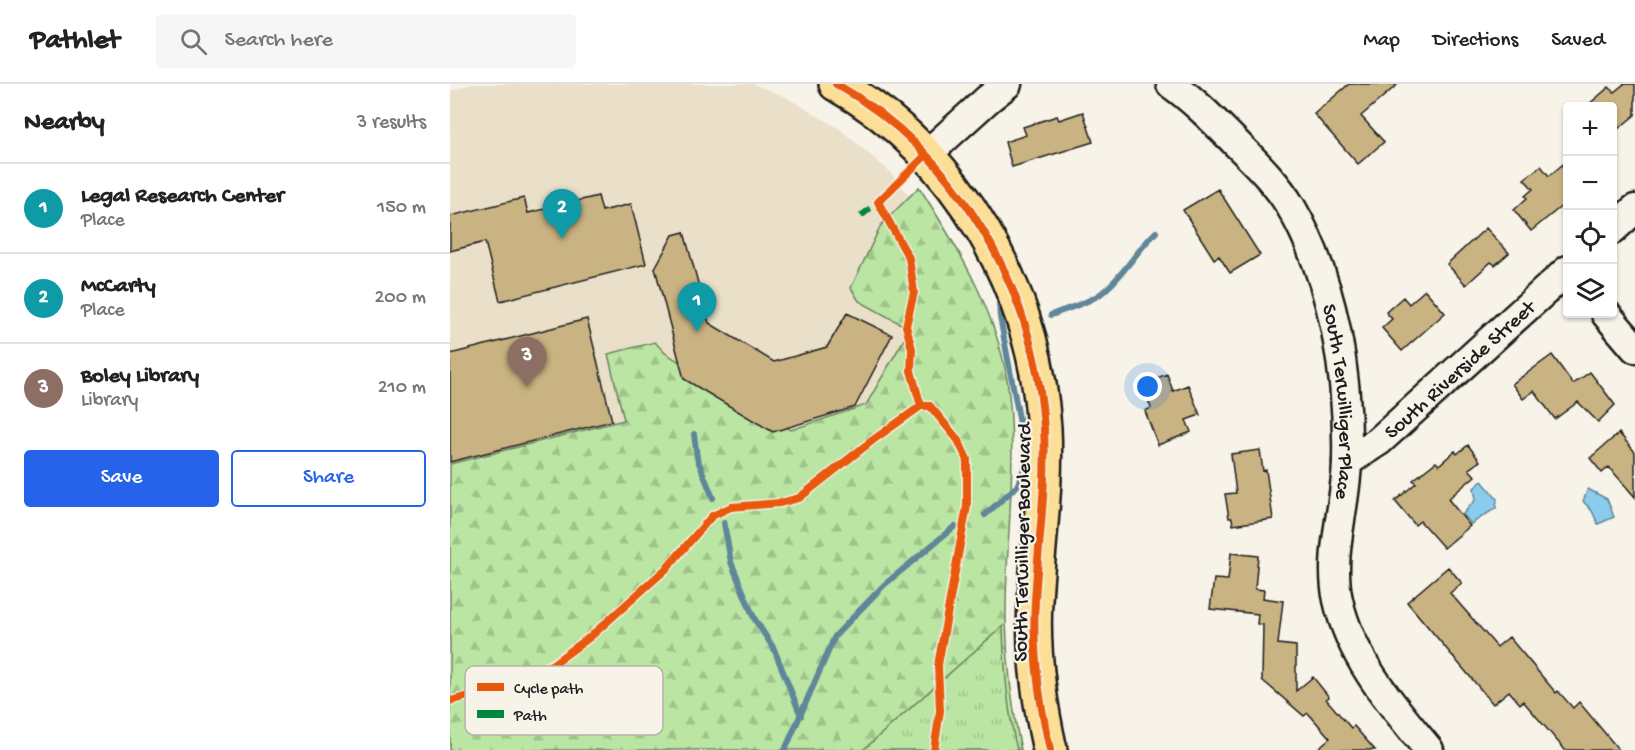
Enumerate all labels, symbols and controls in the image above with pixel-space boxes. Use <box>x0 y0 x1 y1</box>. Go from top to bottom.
search box <box>156 14 576 68</box>
text: Pathlet <box>30 25 120 58</box>
icon: search <box>177 25 210 58</box>
text: Search here <box>225 28 333 54</box>
text: Map <box>1363 29 1400 54</box>
text: Directions <box>1433 29 1518 54</box>
text: Saved <box>1551 29 1605 54</box>
map controls <box>1563 102 1617 318</box>
button: + <box>1563 102 1617 156</box>
text: Nearby <box>24 108 105 139</box>
text: 3 results <box>357 112 426 135</box>
button: − <box>1563 156 1617 210</box>
text: Legal Research Center <box>81 184 284 210</box>
pin: 2 <box>542 190 582 239</box>
text: 1 <box>39 197 48 220</box>
text: 150 m <box>377 197 426 220</box>
text: Place <box>81 210 125 233</box>
button: locate <box>1563 210 1617 264</box>
button: layers <box>1563 264 1617 318</box>
text: McCarty <box>81 274 155 300</box>
pin: 1 <box>678 282 716 332</box>
text: 2 <box>39 287 48 310</box>
text: 200 m <box>375 287 426 310</box>
street label: South Riverside Street <box>1381 295 1544 446</box>
text: Place <box>81 300 125 323</box>
street label: South Terwilliger Place <box>1314 302 1356 502</box>
pin: 3 <box>508 338 547 387</box>
text: Boley Library <box>81 364 199 390</box>
your location <box>1133 372 1162 401</box>
text: 3 <box>38 377 49 400</box>
text: 210 m <box>378 377 426 400</box>
text: Library <box>81 390 138 413</box>
street label: South Terwilliger Boulevard <box>1010 421 1039 662</box>
button: Save <box>24 450 219 507</box>
button: Share <box>231 450 426 507</box>
legend <box>465 666 663 735</box>
text: Cycle path <box>514 681 584 700</box>
text: Path <box>513 708 547 727</box>

